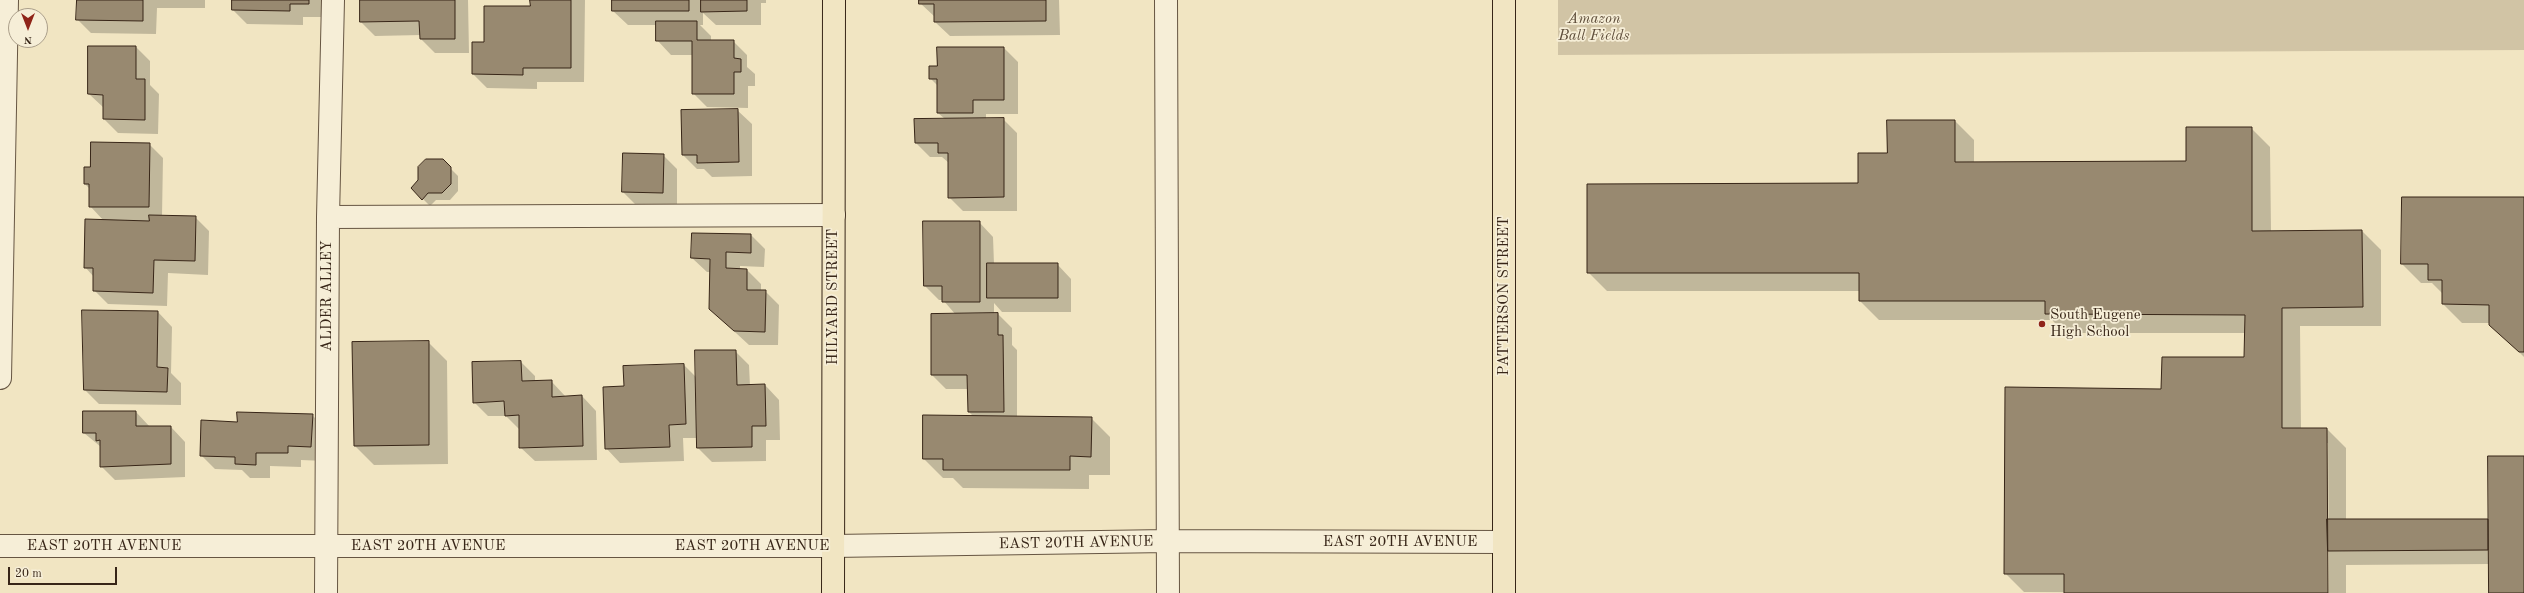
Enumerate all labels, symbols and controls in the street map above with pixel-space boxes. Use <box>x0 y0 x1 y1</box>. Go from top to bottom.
north arrow <box>8 8 48 48</box>
park label: Amazon Ball Fields <box>1558 10 1630 45</box>
text: N <box>24 34 32 45</box>
street label: PATTERSON STREET <box>1495 216 1513 376</box>
street label: HILYARD STREET <box>824 229 842 365</box>
street label: ALDER ALLEY <box>318 240 336 352</box>
place label: South Eugene High School <box>2050 306 2141 341</box>
marker: South Eugene High School <box>2037 319 2047 329</box>
street label: EAST 20TH AVENUE <box>999 533 1153 553</box>
street label: EAST 20TH AVENUE <box>1323 533 1477 551</box>
street label: EAST 20TH AVENUE <box>27 537 181 555</box>
street label: EAST 20TH AVENUE <box>351 537 505 555</box>
street label: EAST 20TH AVENUE <box>675 537 829 555</box>
scale bar <box>10 559 119 585</box>
text: 20 m <box>15 568 42 580</box>

